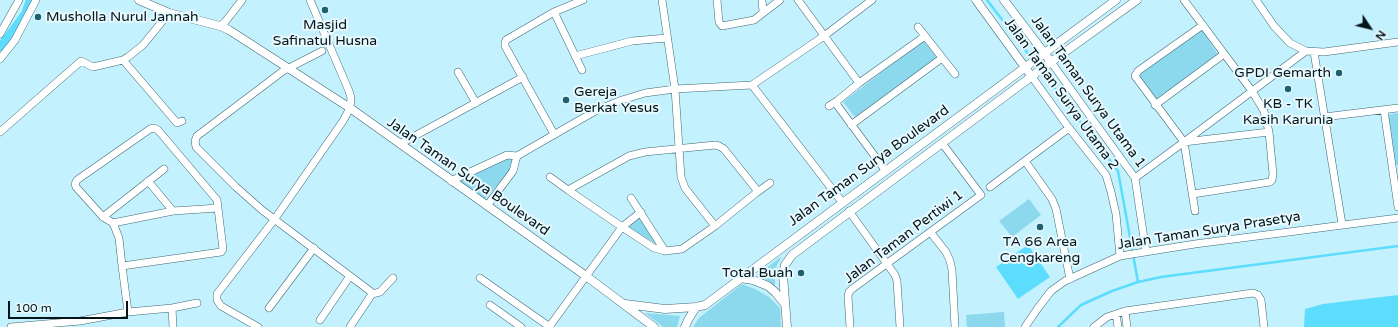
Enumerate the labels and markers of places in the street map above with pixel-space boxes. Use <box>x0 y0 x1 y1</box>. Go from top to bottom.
marker: Masjid Safinatul Husna <box>320 5 330 15</box>
place label: Musholla Nurul Jannah <box>46 9 199 25</box>
marker: Musholla Nurul Jannah <box>33 12 43 22</box>
place label: Masjid Safinatul Husna <box>273 17 377 50</box>
place label: GPDI Gemarth <box>1234 65 1331 81</box>
marker: GPDI Gemarth <box>1334 68 1344 78</box>
place label: Gereja Berkat Yesus <box>574 84 659 116</box>
marker: KB - TK Kasih Karunia <box>1283 84 1293 94</box>
marker: Gereja Berkat Yesus <box>561 95 571 105</box>
place label: KB - TK Kasih Karunia <box>1243 96 1333 128</box>
marker: TA 66 Area Cengkareng <box>1035 222 1045 232</box>
place label: TA 66 Area Cengkareng <box>1000 234 1080 266</box>
place label: Total Buah <box>722 265 793 281</box>
marker: Total Buah <box>796 268 806 278</box>

